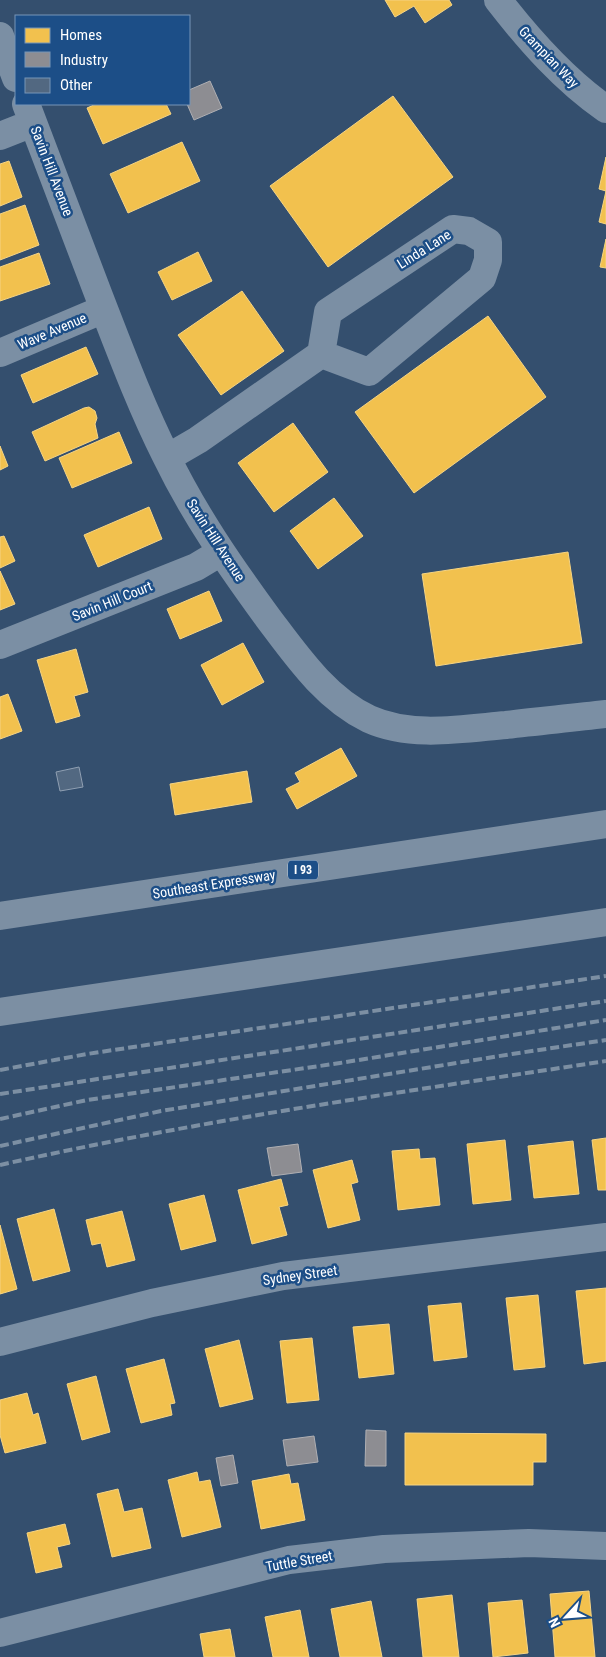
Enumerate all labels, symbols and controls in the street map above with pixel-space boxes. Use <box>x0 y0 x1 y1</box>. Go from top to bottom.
legend <box>15 15 190 105</box>
street label: Grampian Way <box>516 23 582 91</box>
text: Homes <box>60 26 102 44</box>
text: Industry <box>60 51 108 69</box>
text: Other <box>60 76 93 94</box>
street label: Savin Hill Avenue <box>28 124 77 219</box>
street label: Linda Lane <box>394 226 454 272</box>
street label: Wave Avenue <box>15 309 89 353</box>
street label: Savin Hill Avenue <box>183 496 249 585</box>
street label: Savin Hill Court <box>70 578 154 624</box>
road number: I 93 <box>288 860 318 880</box>
street label: Southeast Expressway <box>152 866 277 902</box>
street label: Sydney Street <box>262 1262 338 1288</box>
street label: Tuttle Street <box>264 1547 334 1575</box>
north arrow <box>541 1592 591 1642</box>
text: N <box>545 1615 563 1630</box>

